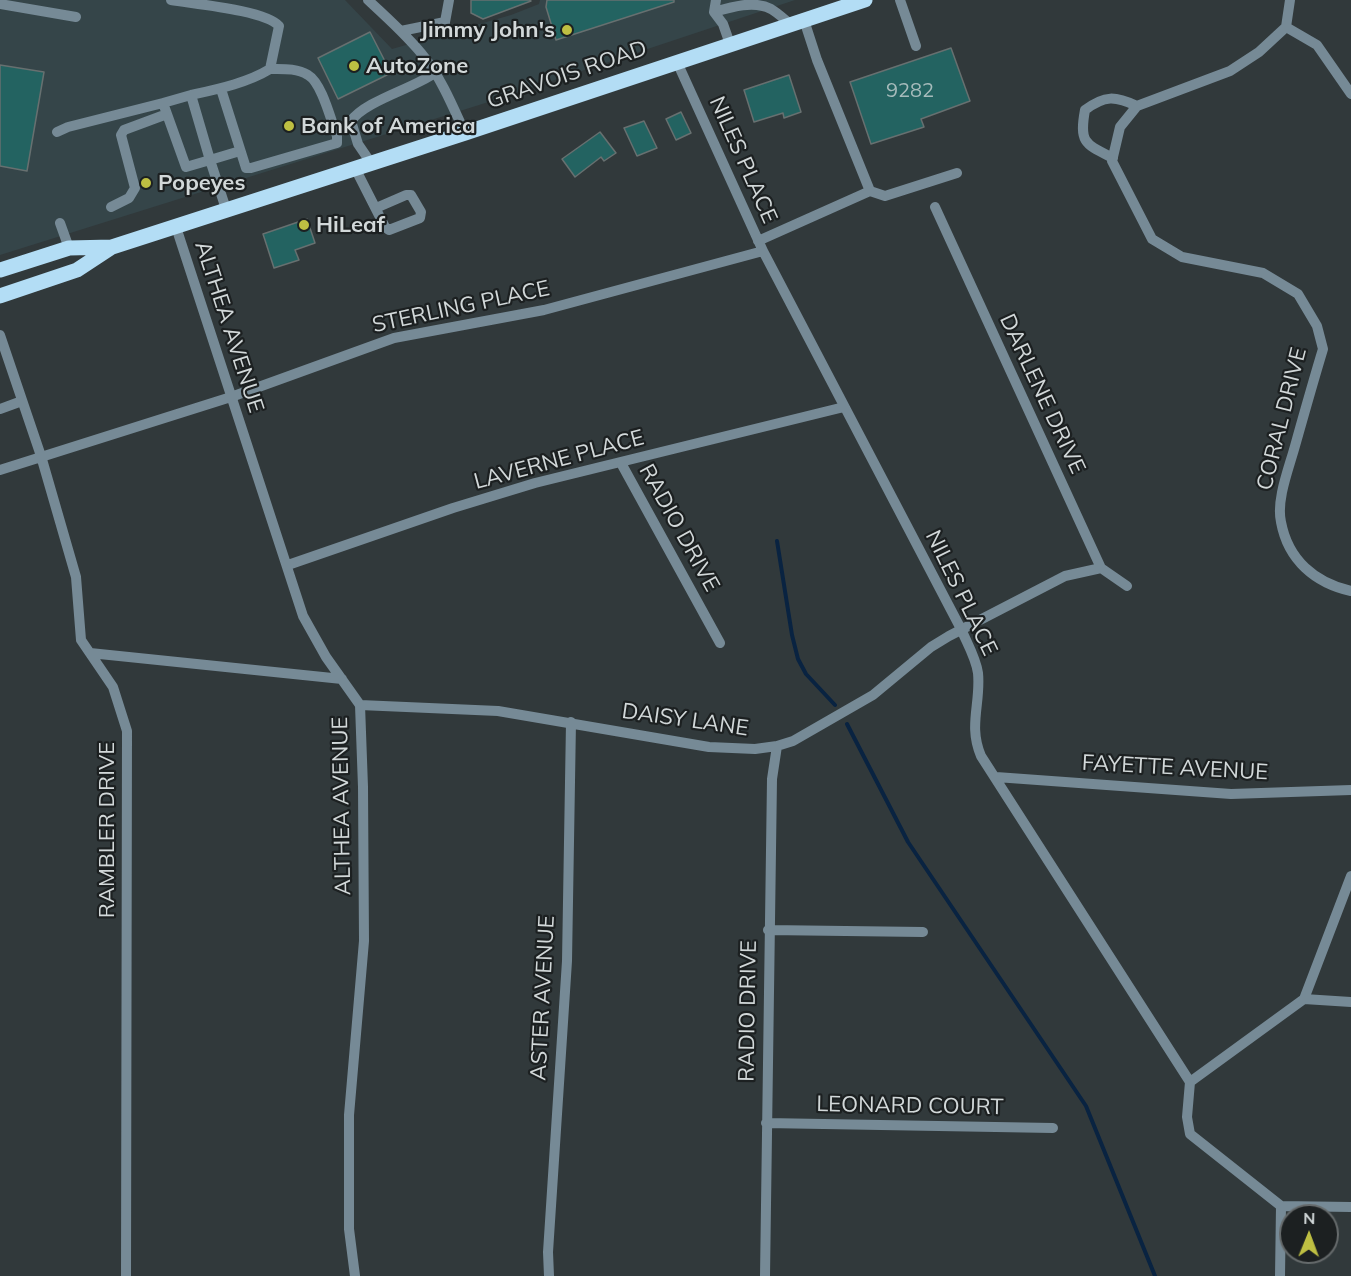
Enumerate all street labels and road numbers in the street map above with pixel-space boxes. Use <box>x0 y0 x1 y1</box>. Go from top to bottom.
street label: GRAVOIS ROAD <box>483 35 651 115</box>
street label: NILES PLACE <box>703 92 783 228</box>
street label: ALTHEA AVENUE <box>189 238 269 416</box>
street label: STERLING PLACE <box>370 275 552 339</box>
street label: DARLENE DRIVE <box>993 310 1091 478</box>
street label: CORAL DRIVE <box>1252 345 1312 493</box>
street label: LAVERNE PLACE <box>471 425 647 495</box>
street label: RADIO DRIVE <box>633 460 725 596</box>
street label: NILES PLACE <box>919 526 1003 660</box>
street label: DAISY LANE <box>620 698 750 742</box>
street label: ALTHEA AVENUE <box>327 716 357 896</box>
street label: RAMBLER DRIVE <box>94 742 120 918</box>
street label: FAYETTE AVENUE <box>1081 750 1269 786</box>
street label: ASTER AVENUE <box>525 915 561 1081</box>
street label: RADIO DRIVE <box>734 940 762 1082</box>
street label: LEONARD COURT <box>816 1091 1004 1121</box>

